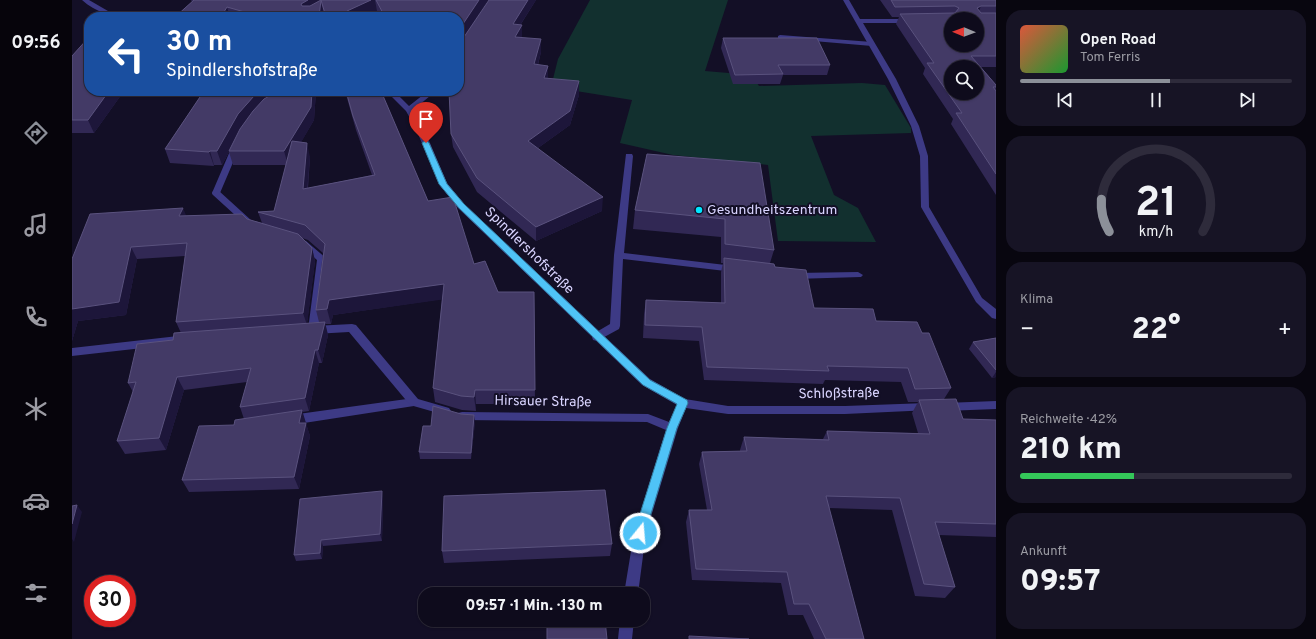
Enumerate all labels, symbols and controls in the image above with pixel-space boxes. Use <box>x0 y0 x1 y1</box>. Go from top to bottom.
north arrow <box>944 12 984 52</box>
map controls <box>944 12 984 100</box>
text: 30 m <box>166 25 232 61</box>
icon: left <box>100 28 152 80</box>
text: Open Road <box>1080 31 1156 50</box>
text: 09:56 <box>11 32 61 55</box>
text: Tom Ferris <box>1080 50 1140 66</box>
text: Spindlershofstraße <box>166 60 318 83</box>
button: search <box>944 60 984 100</box>
icon: previous <box>1054 89 1076 111</box>
icon: pause <box>1145 89 1167 111</box>
icon: next <box>1236 89 1258 111</box>
pin <box>409 102 443 143</box>
icon: arrive <box>415 108 437 130</box>
icon: directions <box>22 119 50 147</box>
text: 21 <box>1135 177 1177 230</box>
place label: Gesundheitszentrum <box>707 202 837 219</box>
street label: Spindlershofstraße <box>481 204 577 298</box>
marker: Gesundheitszentrum <box>694 205 704 215</box>
icon: music <box>22 211 50 239</box>
text: km/h <box>1139 222 1173 240</box>
text: Klima <box>1020 292 1053 308</box>
icon: phone <box>22 303 50 331</box>
text: 22° <box>1131 312 1181 349</box>
text: − <box>1020 317 1034 344</box>
text: + <box>1278 317 1292 344</box>
street label: Schloßstraße <box>798 385 880 403</box>
street label: Hirsauer Straße <box>494 393 592 411</box>
icon: climate <box>22 395 50 423</box>
text: Reichweite · 42% <box>1020 412 1117 428</box>
text: 210 km <box>1020 432 1122 469</box>
icon: car <box>22 487 50 515</box>
position arrow <box>619 512 661 554</box>
text: Ankunft <box>1020 544 1067 560</box>
text: 09:57 <box>1020 564 1101 601</box>
speed limit sign: 30 <box>84 575 136 627</box>
icon: filters <box>22 579 50 607</box>
text: 09:57 · 1 Min. · 130 m <box>465 597 603 616</box>

